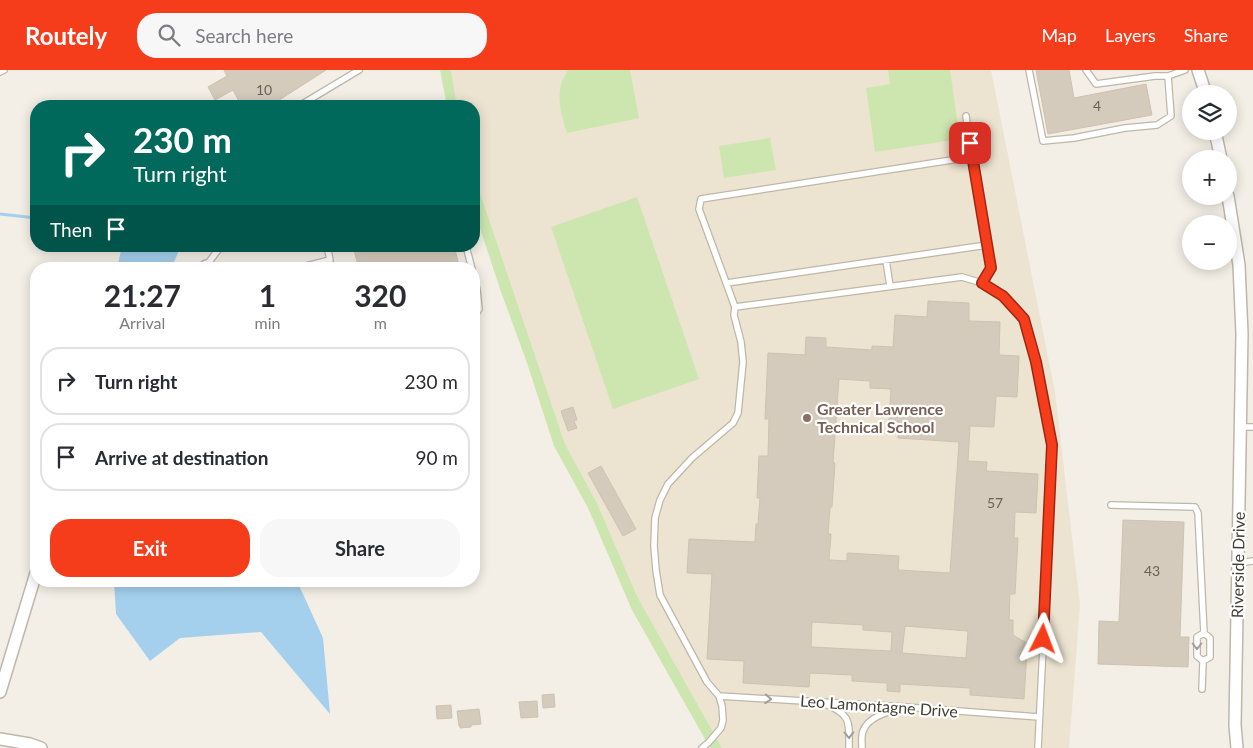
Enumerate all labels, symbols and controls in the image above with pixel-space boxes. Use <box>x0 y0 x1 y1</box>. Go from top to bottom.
search box <box>137 13 487 58</box>
text: Routely <box>25 21 107 50</box>
icon: search <box>155 21 183 49</box>
text: Search here <box>195 24 293 47</box>
text: Map <box>1041 24 1077 46</box>
text: Layers <box>1105 24 1156 46</box>
text: Share <box>1184 24 1228 46</box>
house number: 10 <box>256 81 272 98</box>
map controls <box>1182 85 1237 270</box>
button: layers <box>1182 85 1237 140</box>
house number: 4 <box>1093 97 1101 114</box>
text: 230 m <box>133 118 232 160</box>
icon: right <box>50 120 115 185</box>
pin <box>949 122 991 164</box>
icon: arrive <box>956 129 984 157</box>
button: + <box>1182 150 1237 205</box>
text: Turn right <box>133 160 227 187</box>
icon: arrive <box>102 215 130 243</box>
button: − <box>1182 215 1237 270</box>
text: Then <box>50 218 92 241</box>
text: 21:27 <box>104 277 181 313</box>
text: 1 <box>259 277 276 313</box>
text: 320 <box>354 277 406 313</box>
text: Arrival <box>119 313 165 332</box>
text: min <box>255 313 281 332</box>
text: m <box>374 313 387 332</box>
icon: right <box>52 367 80 395</box>
text: Turn right <box>95 370 177 393</box>
text: 230 m <box>404 370 458 393</box>
place label: Greater Lawrence Technical School <box>817 399 944 436</box>
marker: Greater Lawrence Technical School <box>801 412 813 424</box>
icon: arrive <box>52 443 80 471</box>
text: Arrive at destination <box>95 446 268 469</box>
text: 90 m <box>415 446 458 469</box>
house number: 57 <box>987 494 1003 511</box>
street label: Riverside Drive <box>1227 512 1248 618</box>
button: Exit <box>50 519 250 577</box>
button: Share <box>260 519 460 577</box>
house number: 43 <box>1144 562 1160 579</box>
position arrow <box>1016 612 1068 664</box>
one-way arrow <box>1192 643 1202 651</box>
street label: Leo Lamontagne Drive <box>800 691 959 720</box>
one-way arrow <box>764 693 772 704</box>
one-way arrow <box>844 732 854 739</box>

